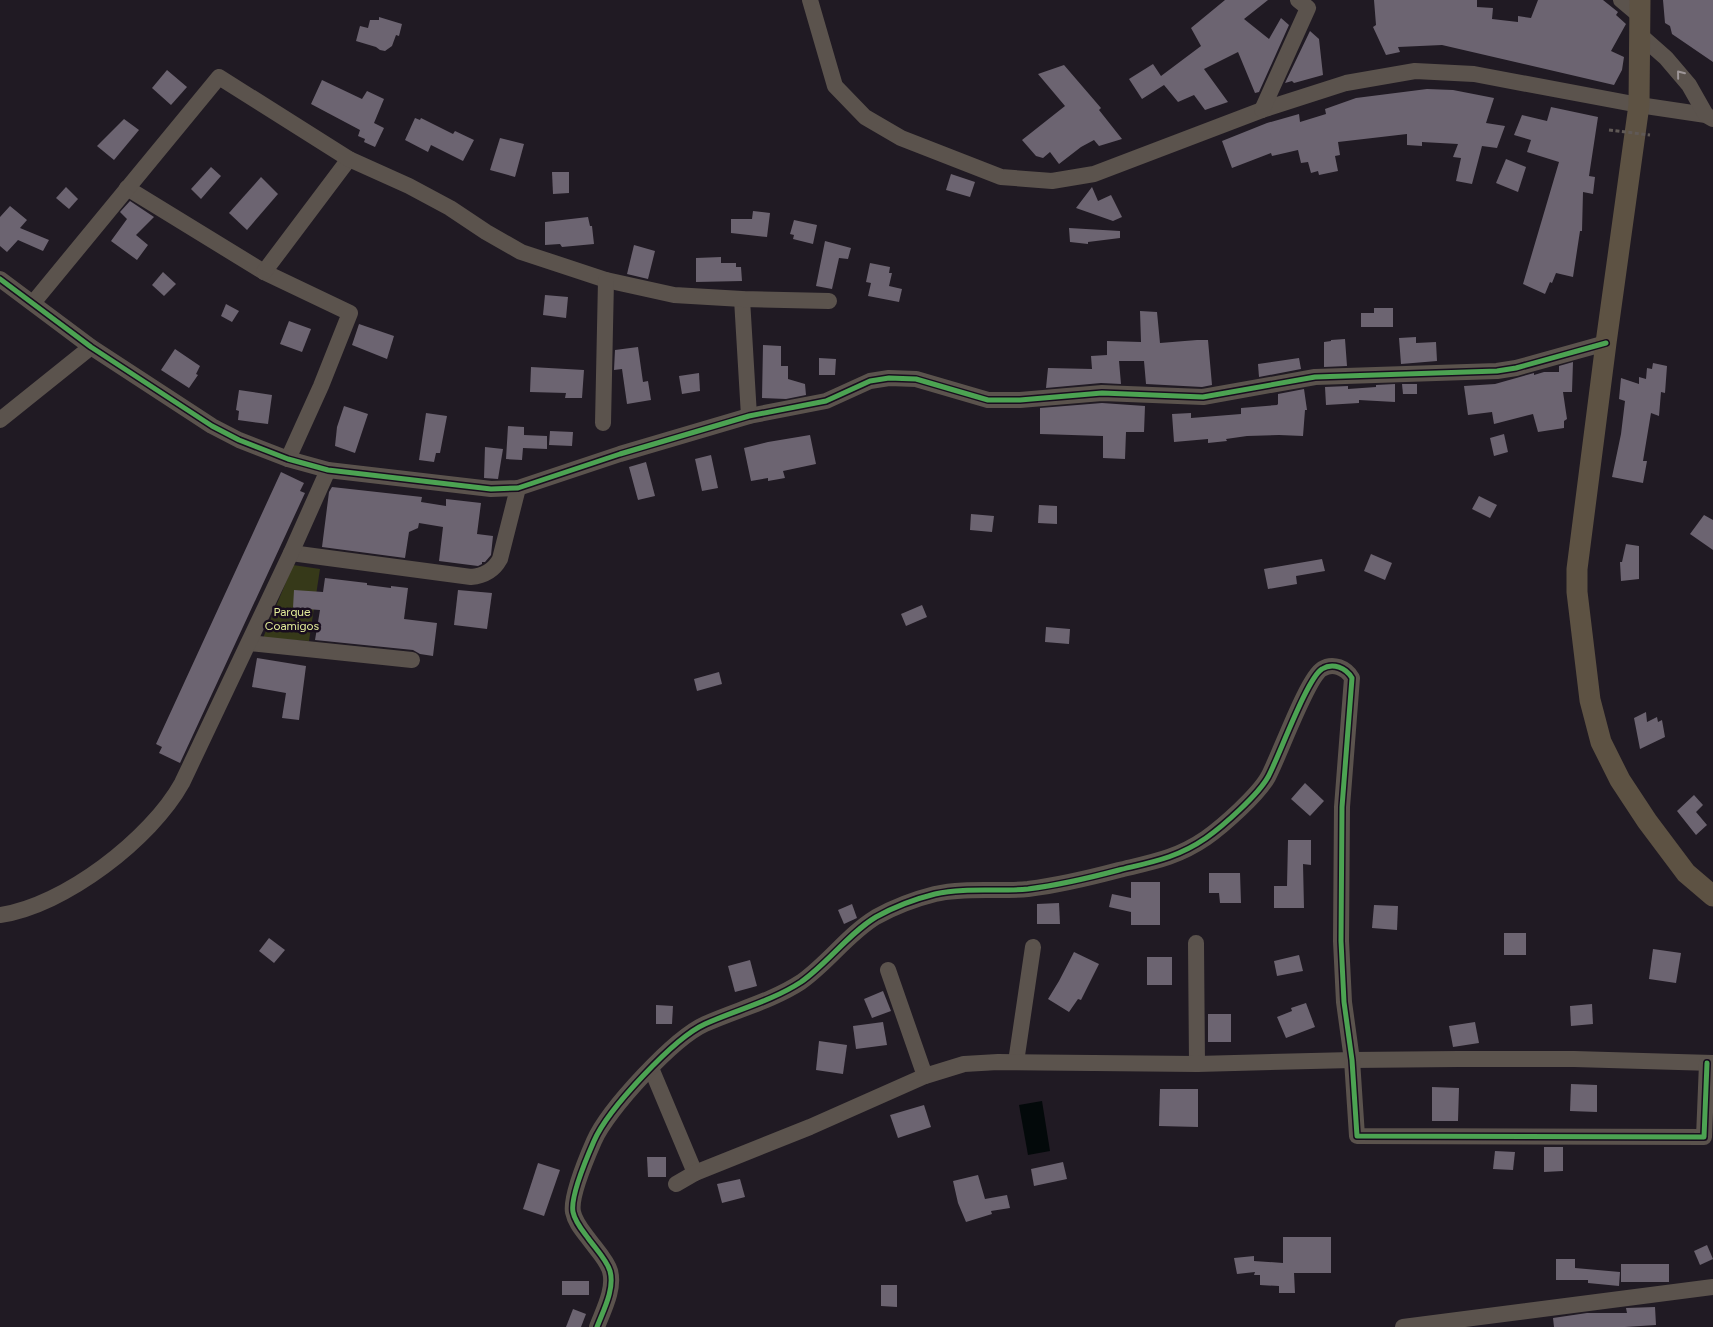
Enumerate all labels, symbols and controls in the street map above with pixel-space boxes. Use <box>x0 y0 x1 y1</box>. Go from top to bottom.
one-way arrow <box>1676 71 1685 80</box>
park label: Parque Coamigos <box>265 605 320 633</box>

